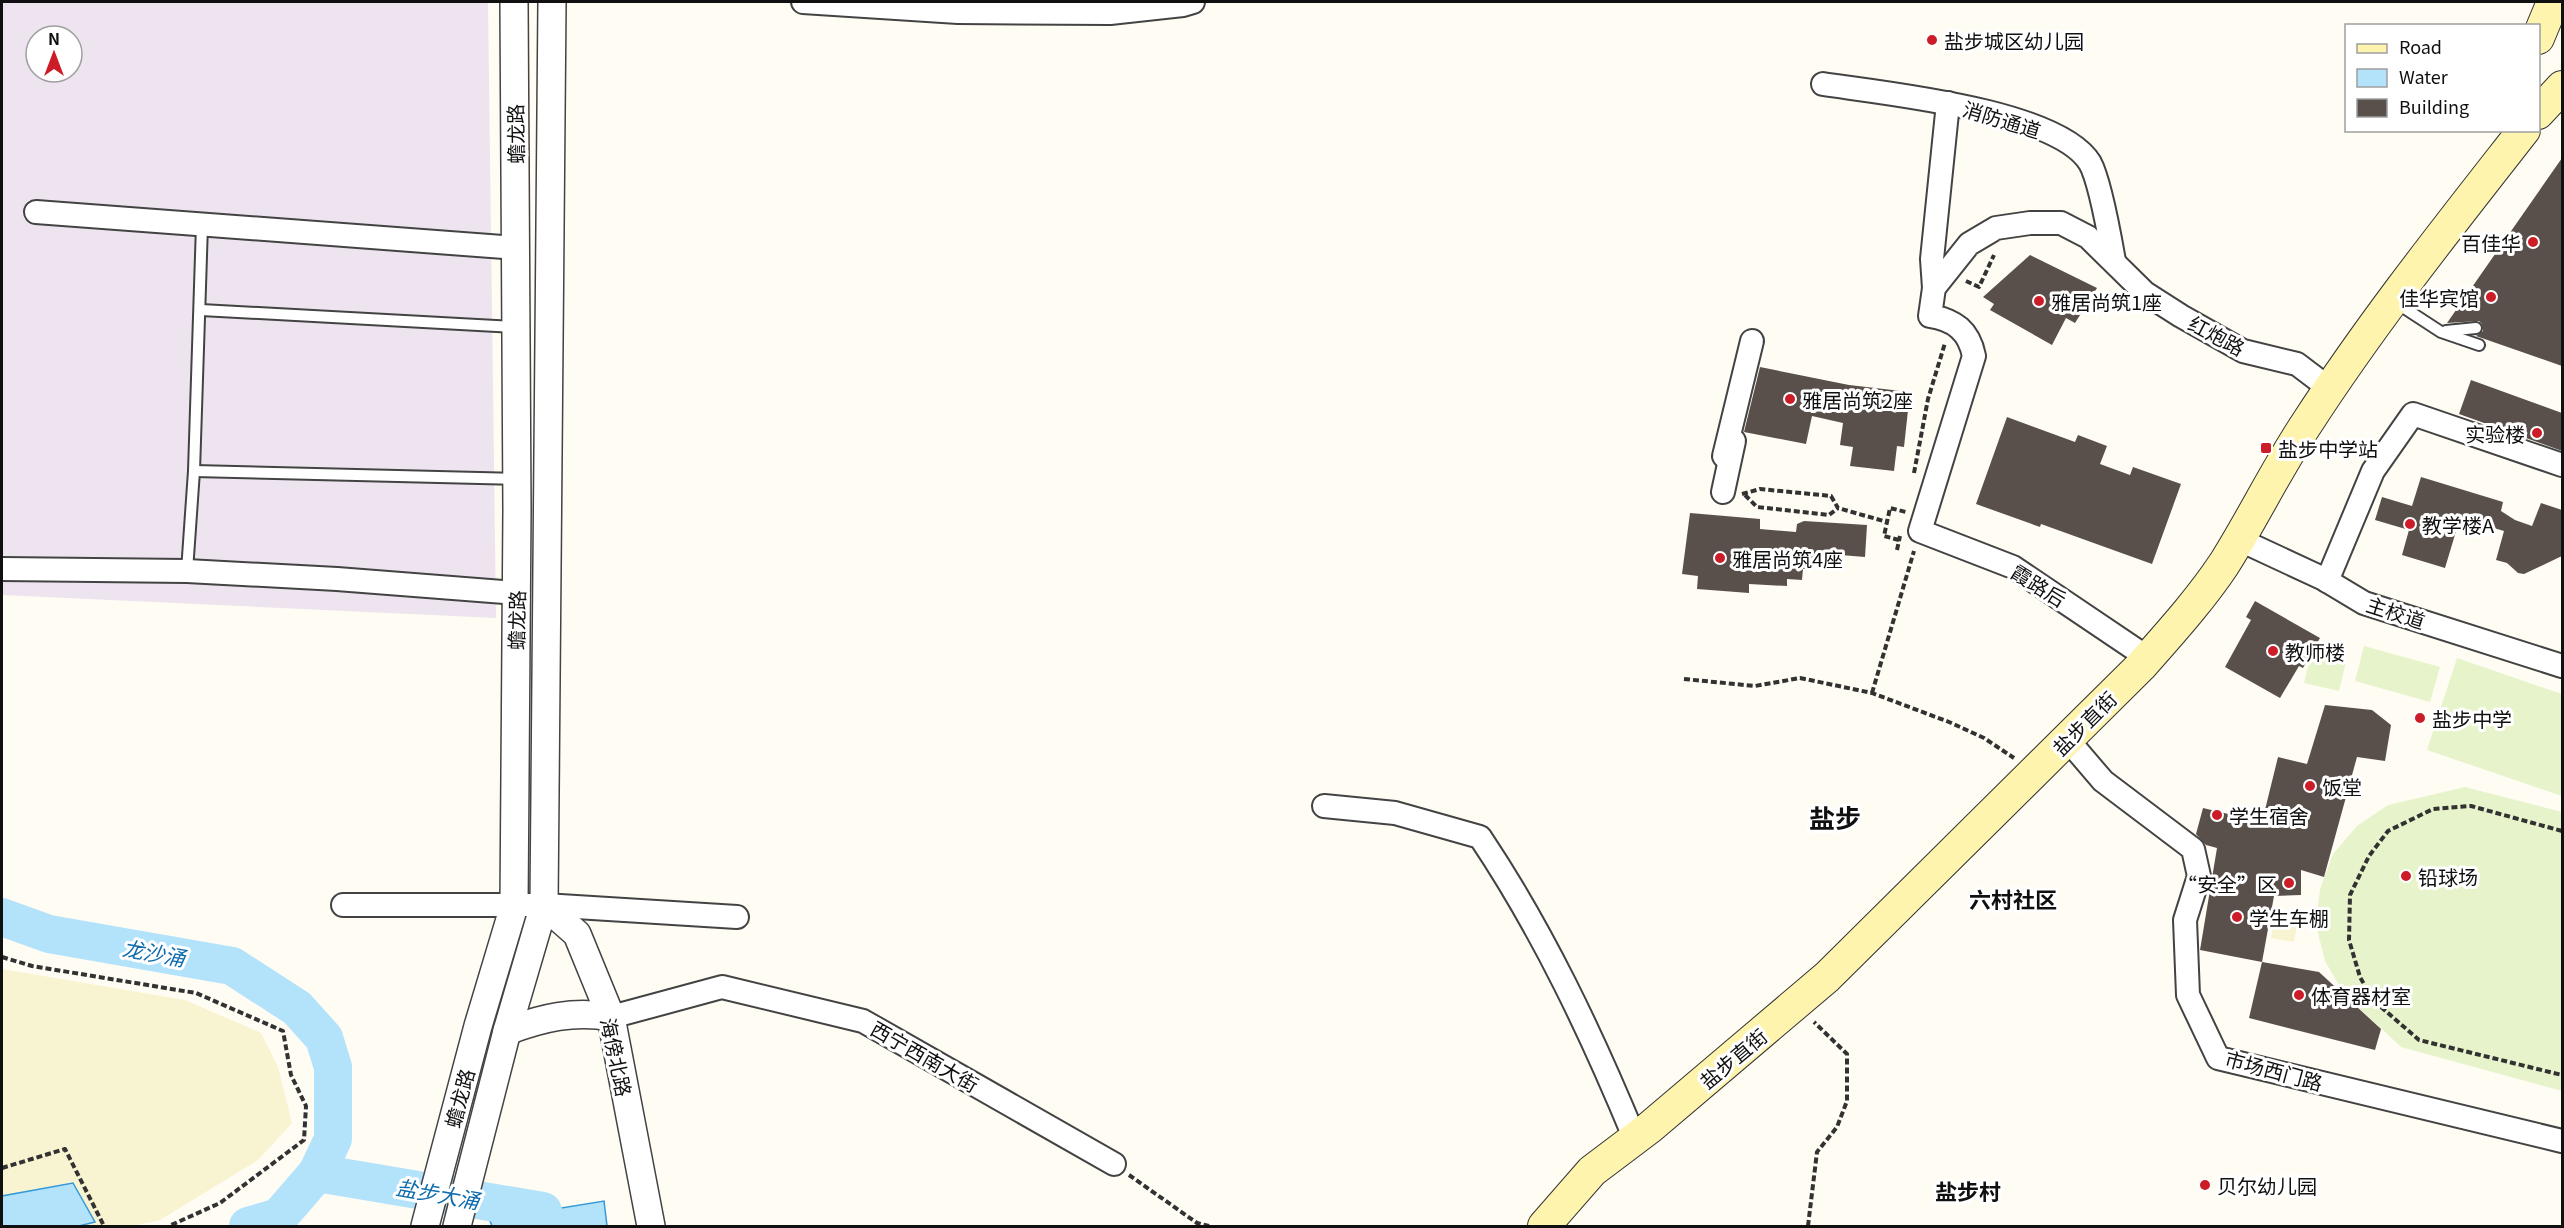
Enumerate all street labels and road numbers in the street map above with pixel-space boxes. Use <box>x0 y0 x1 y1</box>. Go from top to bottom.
street label: 消防通道 <box>1960 93 2044 145</box>
street label: 蟾龙路 <box>500 104 530 164</box>
street label: 红炮路 <box>2184 308 2250 362</box>
street label: 霞路后 <box>2006 557 2072 613</box>
street label: 主校道 <box>2363 589 2429 635</box>
street label: 蟾龙路 <box>501 590 531 650</box>
street label: 盐步直街 <box>2045 684 2123 762</box>
street label: 西宁西南大街 <box>866 1013 984 1099</box>
street label: 海傍北路 <box>595 1015 639 1099</box>
street label: 盐步直街 <box>1693 1021 1773 1095</box>
street label: 市场西门路 <box>2222 1043 2326 1097</box>
street label: 蟾龙路 <box>437 1065 481 1131</box>

